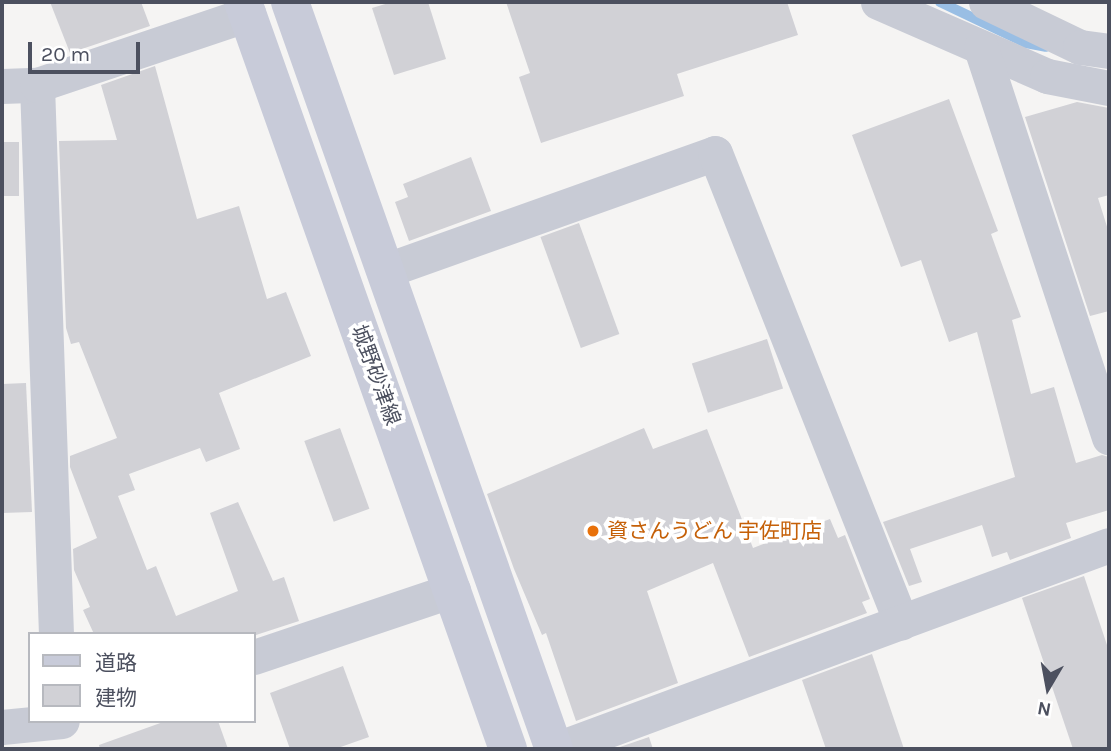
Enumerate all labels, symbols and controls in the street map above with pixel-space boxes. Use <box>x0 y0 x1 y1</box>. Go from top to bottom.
scale bar <box>32 28 144 72</box>
text: 20 m <box>41 42 90 66</box>
street label: 城野砂津線 <box>346 321 406 429</box>
place label: 資さんうどん 宇佐町店 <box>607 518 822 544</box>
marker: 資さんうどん 宇佐町店 <box>585 523 601 539</box>
legend <box>28 632 256 723</box>
text: 道路 <box>95 651 137 675</box>
north arrow <box>1013 653 1083 723</box>
text: 建物 <box>95 686 137 710</box>
text: N <box>1036 697 1053 721</box>

